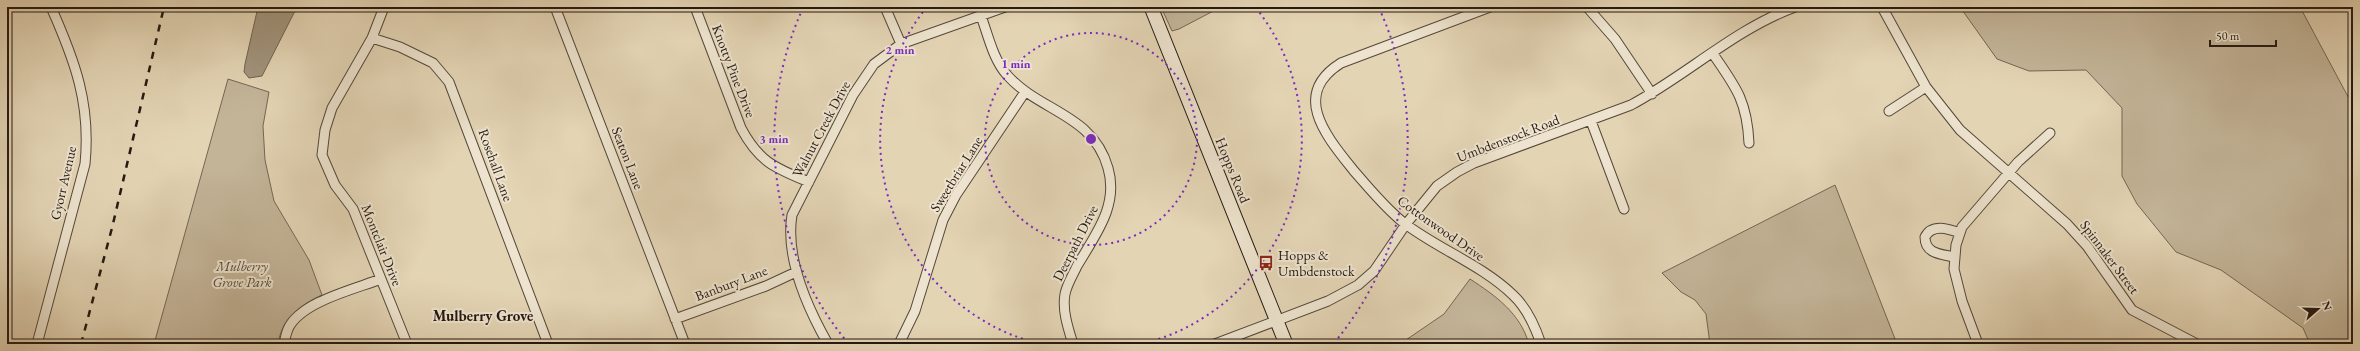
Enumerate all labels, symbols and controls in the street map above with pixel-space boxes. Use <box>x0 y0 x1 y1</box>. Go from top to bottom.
street label: Knotty Pine Drive <box>708 22 760 121</box>
scale bar <box>2210 22 2276 48</box>
text: 50 m <box>2216 28 2240 44</box>
text: 2 min <box>885 42 915 58</box>
text: 1 min <box>1001 56 1031 72</box>
street label: Walnut Creek Drive <box>788 77 854 180</box>
street label: Umbdenstock Road <box>1454 110 1563 166</box>
street label: Seaton Lane <box>608 124 648 192</box>
street label: Rosehall Lane <box>475 126 518 204</box>
text: 3 min <box>759 131 789 147</box>
street label: Sweetbriar Lane <box>926 132 987 215</box>
centre of rings <box>1084 132 1098 146</box>
street label: Hopps Road <box>1212 134 1255 206</box>
street label: Gyorr Avenue <box>46 144 80 222</box>
street label: Cottonwood Drive <box>1394 191 1489 265</box>
street label: Montclair Drive <box>357 202 407 289</box>
street label: Deerpath Drive <box>1048 202 1102 284</box>
street label: Spinnaker Street <box>2076 217 2144 298</box>
place label: Hopps & Umbdenstock <box>1278 246 1355 280</box>
bus stop icon: Hopps & Umbdenstock <box>1257 254 1275 272</box>
park label: Mulberry Grove Park <box>212 257 272 291</box>
street label: Banbury Lane <box>692 261 770 305</box>
north arrow <box>2298 289 2338 329</box>
text: N <box>2319 299 2336 312</box>
district label: Mulberry Grove <box>433 306 533 325</box>

